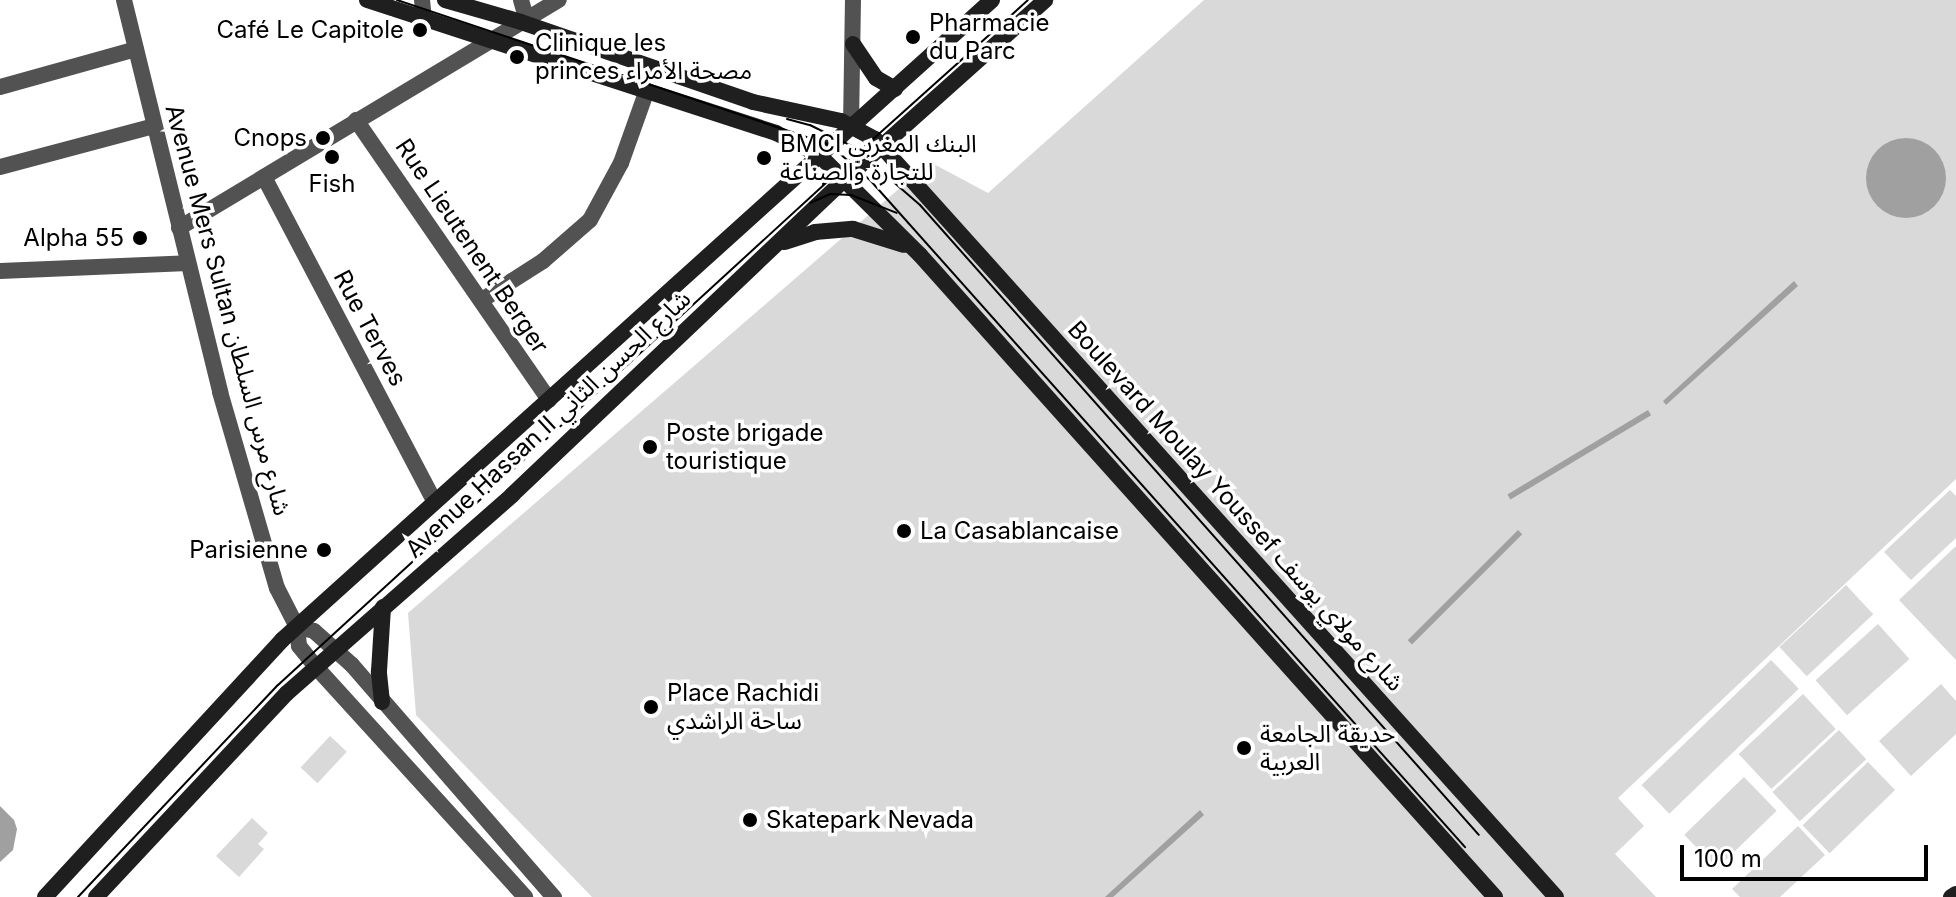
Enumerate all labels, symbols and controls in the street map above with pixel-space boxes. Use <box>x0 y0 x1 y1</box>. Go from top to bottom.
place label: Pharmacie du Parc <box>929 9 1049 65</box>
place label: Café Le Capitole <box>216 16 404 44</box>
marker: Café Le Capitole <box>411 21 429 39</box>
marker: Pharmacie du Parc <box>904 28 922 46</box>
place label: Clinique les princes مصحة الأمراء <box>535 29 752 85</box>
marker: Clinique les princes مصحة الأمراء <box>506 46 528 68</box>
street label: Avenue Mers Sultan شارع مرس السلطان <box>159 101 297 519</box>
place label: Cnops <box>234 124 307 152</box>
marker: Cnops <box>314 129 332 147</box>
place label: BMCI البنك المغربي للتجارة والصناعة <box>780 130 977 186</box>
street label: Rue Lieutenent Berger <box>389 133 555 359</box>
marker: Fish <box>323 148 341 166</box>
marker: BMCI البنك المغربي للتجارة والصناعة <box>755 149 773 167</box>
place label: Fish <box>309 170 355 198</box>
place label: Alpha 55 <box>23 224 124 252</box>
marker: Alpha 55 <box>131 229 149 247</box>
street label: Rue Terves <box>327 265 413 391</box>
street label: Avenue Hassan II شارع الحسن الثاني <box>400 284 696 564</box>
street label: Boulevard Moulay Youssef شارع مولاي يوسف <box>1062 315 1410 697</box>
place label: Poste brigade touristique <box>666 419 823 475</box>
marker: Poste brigade touristique <box>641 438 659 456</box>
place label: La Casablancaise <box>920 517 1119 545</box>
marker: La Casablancaise <box>895 522 913 540</box>
place label: Parisienne <box>189 536 308 564</box>
marker: Parisienne <box>315 541 333 559</box>
place label: Place Rachidi ساحة الراشدي <box>667 679 819 735</box>
marker: Place Rachidi ساحة الراشدي <box>642 698 660 716</box>
place label: حديقة الجامعة العربية <box>1260 720 1395 776</box>
marker: حديقة الجامعة العربية <box>1235 739 1253 757</box>
place label: Skatepark Nevada <box>766 806 974 834</box>
marker: Skatepark Nevada <box>741 811 759 829</box>
scale bar <box>1684 829 1932 879</box>
text: 100 m <box>1694 844 1762 873</box>

